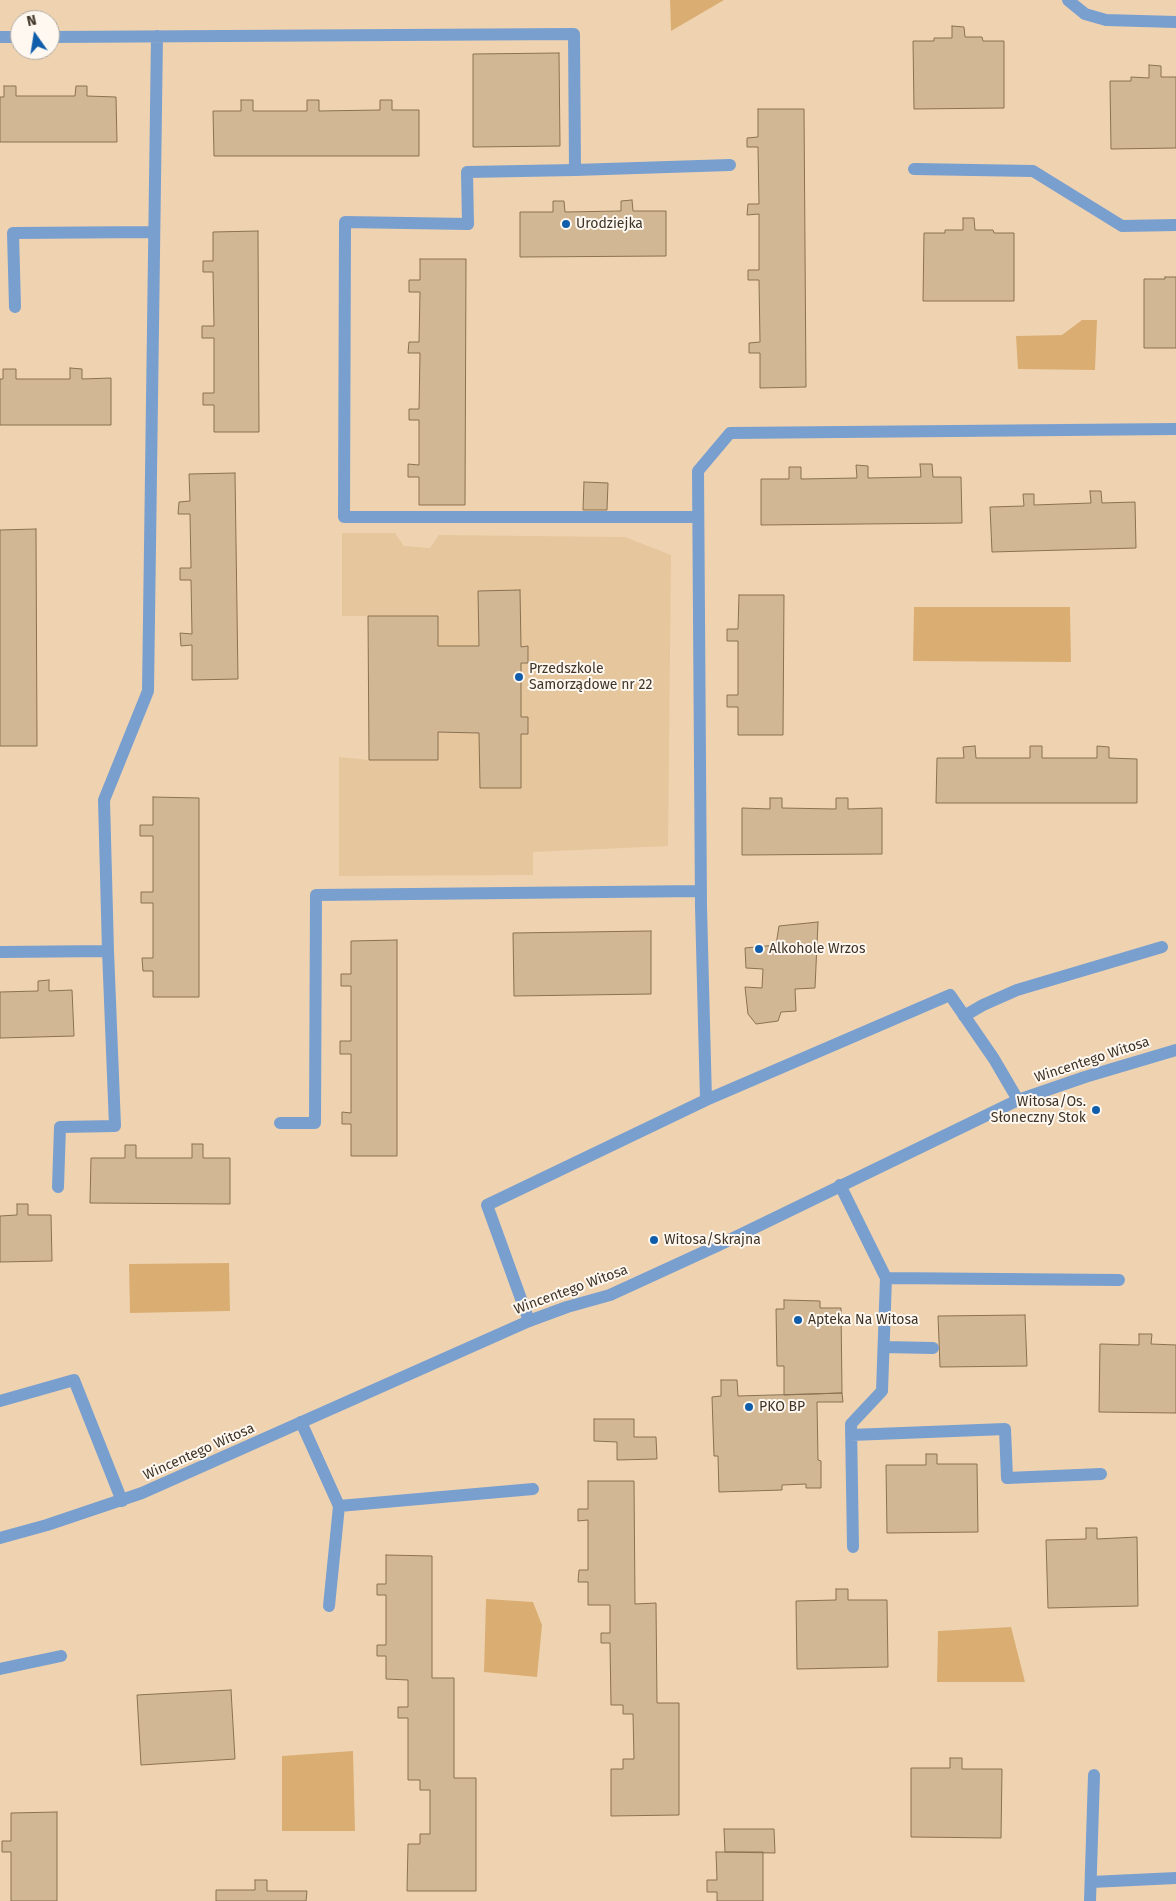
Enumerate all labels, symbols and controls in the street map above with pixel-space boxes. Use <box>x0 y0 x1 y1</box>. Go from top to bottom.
north arrow <box>10 10 60 60</box>
text: N <box>25 12 38 30</box>
place label: Urodziejka <box>576 216 643 232</box>
marker: Urodziejka <box>560 218 572 230</box>
place label: Przedszkole Samorządowe nr 22 <box>529 661 652 694</box>
marker: Przedszkole Samorządowe nr 22 <box>513 671 525 683</box>
place label: Alkohole Wrzos <box>769 941 866 957</box>
marker: Alkohole Wrzos <box>753 943 765 955</box>
street label: Wincentego Witosa <box>1032 1033 1152 1087</box>
place label: Witosa/Os. Słoneczny Stok <box>991 1094 1086 1126</box>
marker: Witosa/Os. Słoneczny Stok <box>1090 1104 1102 1116</box>
place label: Witosa/Skrajna <box>664 1232 761 1248</box>
marker: Witosa/Skrajna <box>648 1234 660 1246</box>
street label: Wincentego Witosa <box>512 1262 630 1318</box>
place label: Apteka Na Witosa <box>808 1312 919 1328</box>
marker: Apteka Na Witosa <box>792 1314 804 1326</box>
place label: PKO BP <box>759 1399 805 1415</box>
marker: PKO BP <box>743 1401 755 1413</box>
street label: Wincentego Witosa <box>141 1420 257 1484</box>

